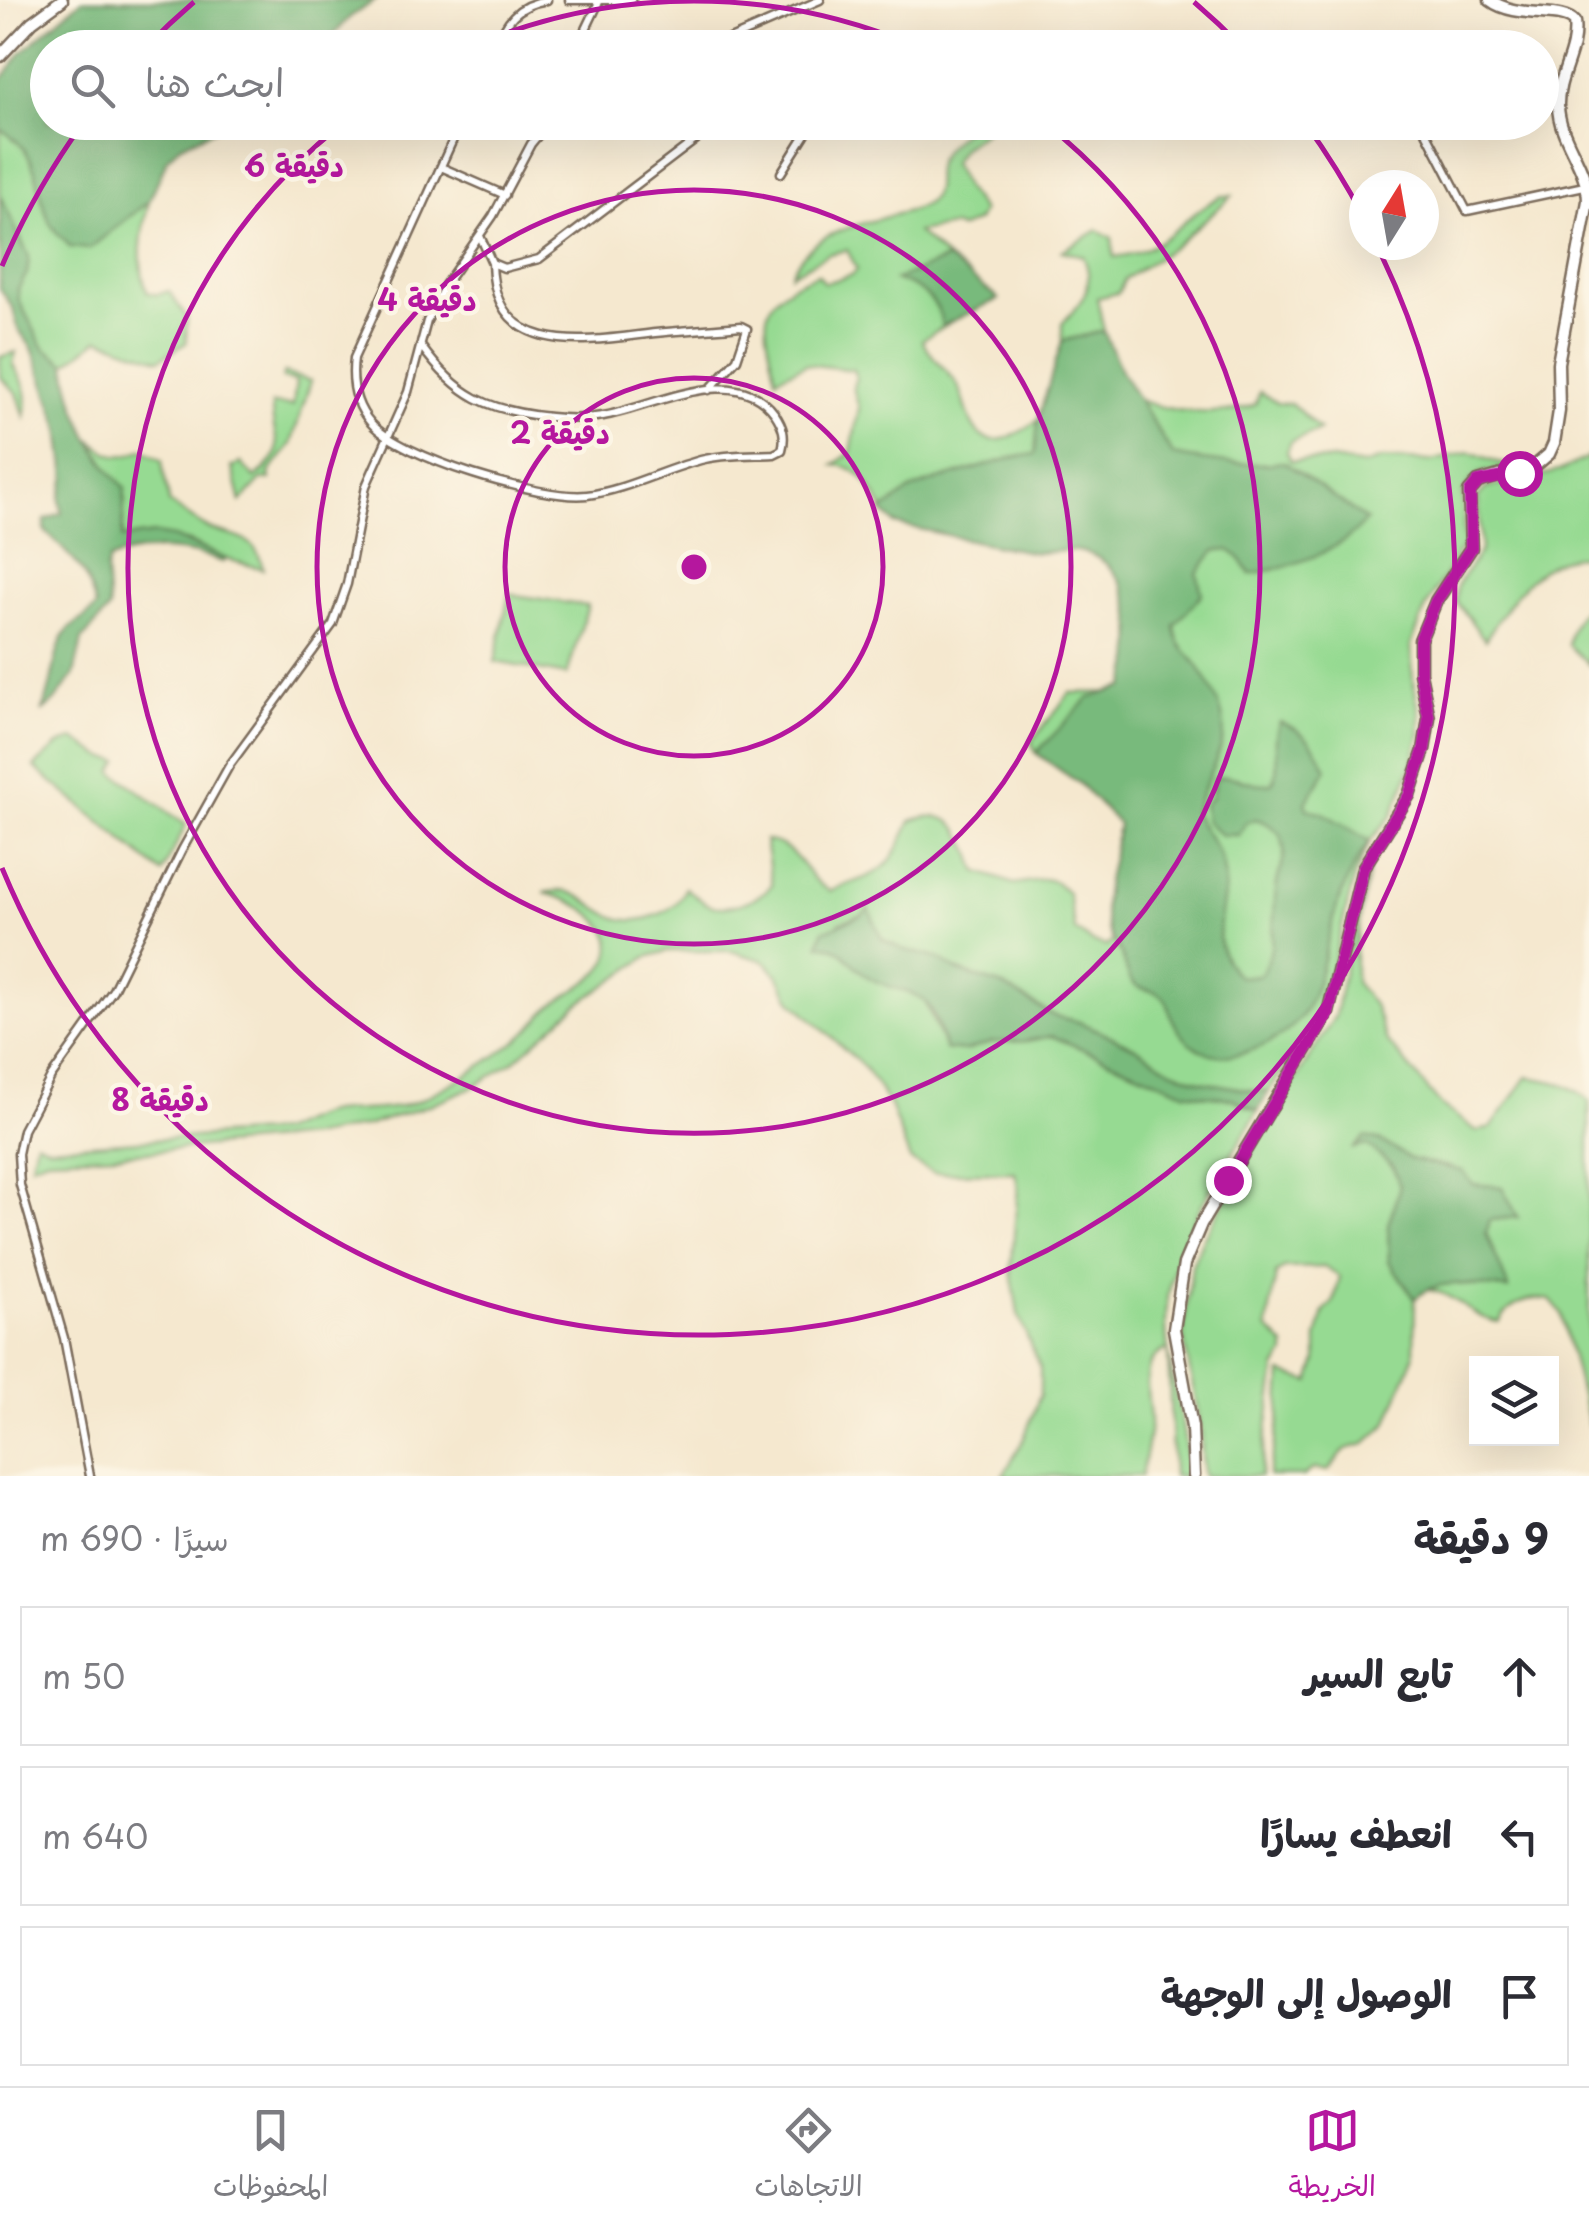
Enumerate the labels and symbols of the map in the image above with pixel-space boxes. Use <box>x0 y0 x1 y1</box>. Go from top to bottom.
text: 6 دقيقة <box>244 142 344 187</box>
north arrow <box>1349 170 1439 260</box>
text: 4 دقيقة <box>377 276 477 321</box>
text: 2 دقيقة <box>510 409 610 454</box>
route start <box>1497 451 1543 497</box>
centre of rings <box>676 549 712 585</box>
text: 8 دقيقة <box>111 1076 209 1121</box>
route end <box>1206 1158 1252 1204</box>

